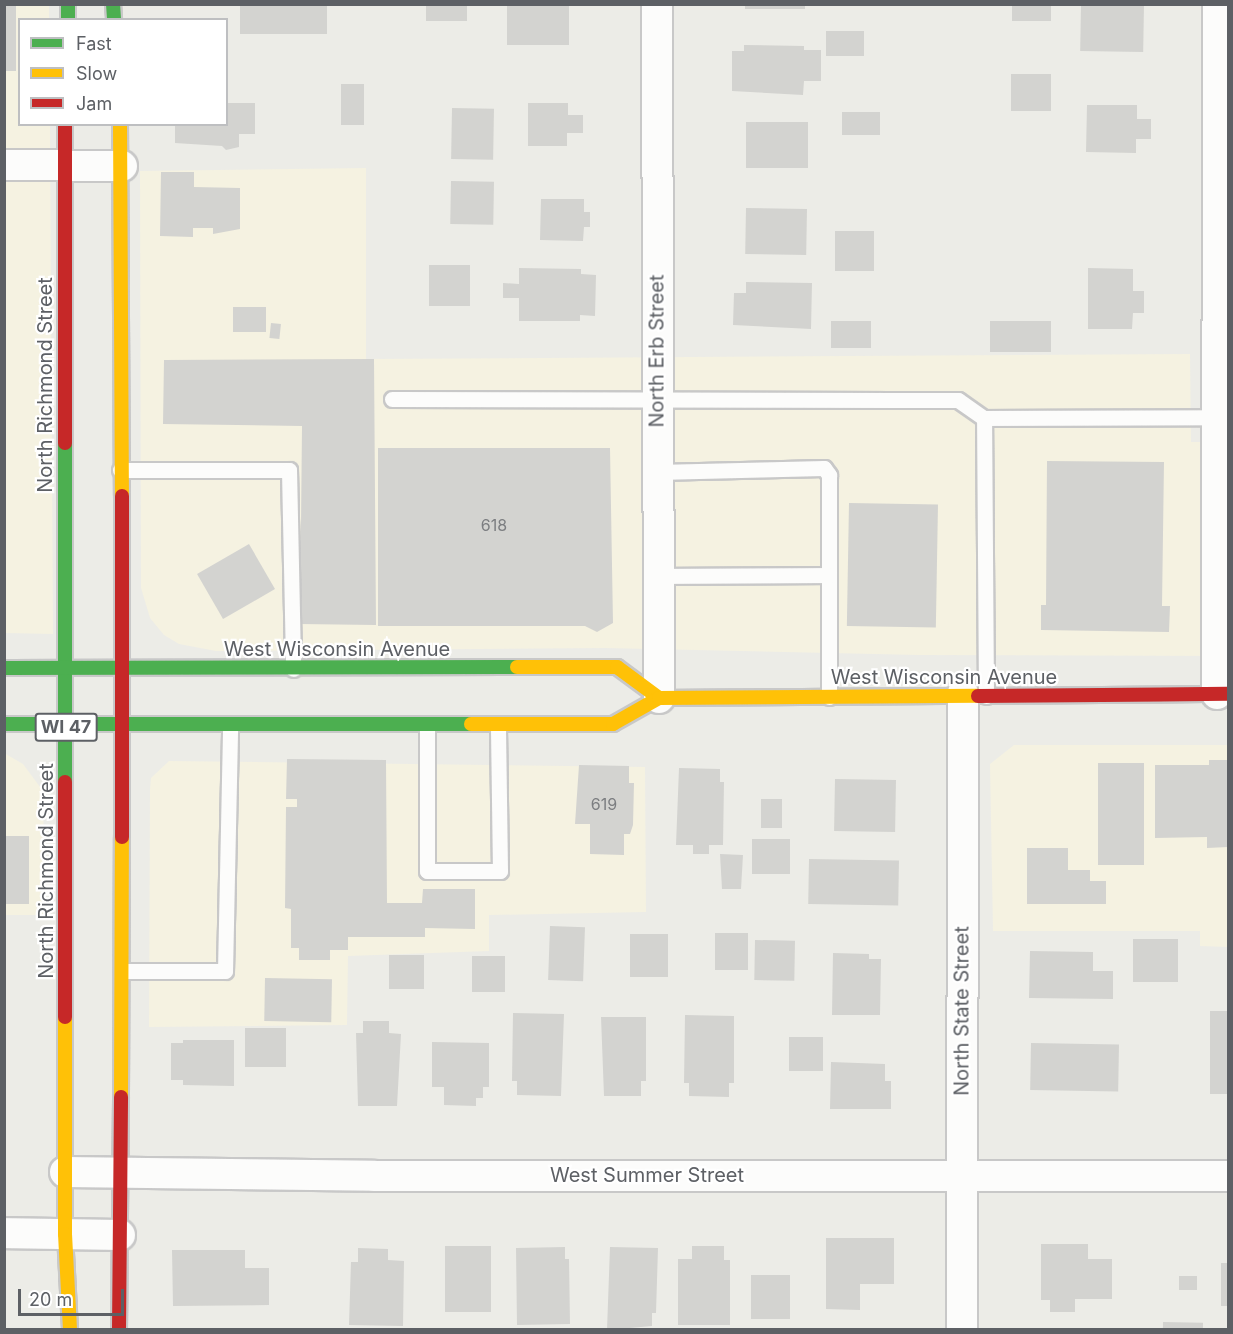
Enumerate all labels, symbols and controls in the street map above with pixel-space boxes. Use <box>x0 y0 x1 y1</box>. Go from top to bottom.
legend <box>18 18 228 126</box>
text: Fast <box>76 33 112 54</box>
text: Slow <box>76 63 117 84</box>
text: Jam <box>76 93 112 114</box>
street label: North Erb Street <box>645 274 669 428</box>
street label: North Richmond Street <box>33 277 57 493</box>
house number: 618 <box>481 515 507 535</box>
street label: West Wisconsin Avenue <box>224 637 450 661</box>
street label: West Wisconsin Avenue <box>831 665 1057 689</box>
road number: WI 47 <box>34 712 98 742</box>
street label: North Richmond Street <box>34 763 58 979</box>
house number: 619 <box>591 794 617 814</box>
street label: North State Street <box>950 926 974 1096</box>
street label: West Summer Street <box>550 1163 744 1187</box>
scale bar <box>21 1277 128 1315</box>
text: 20 m <box>29 1289 72 1310</box>

